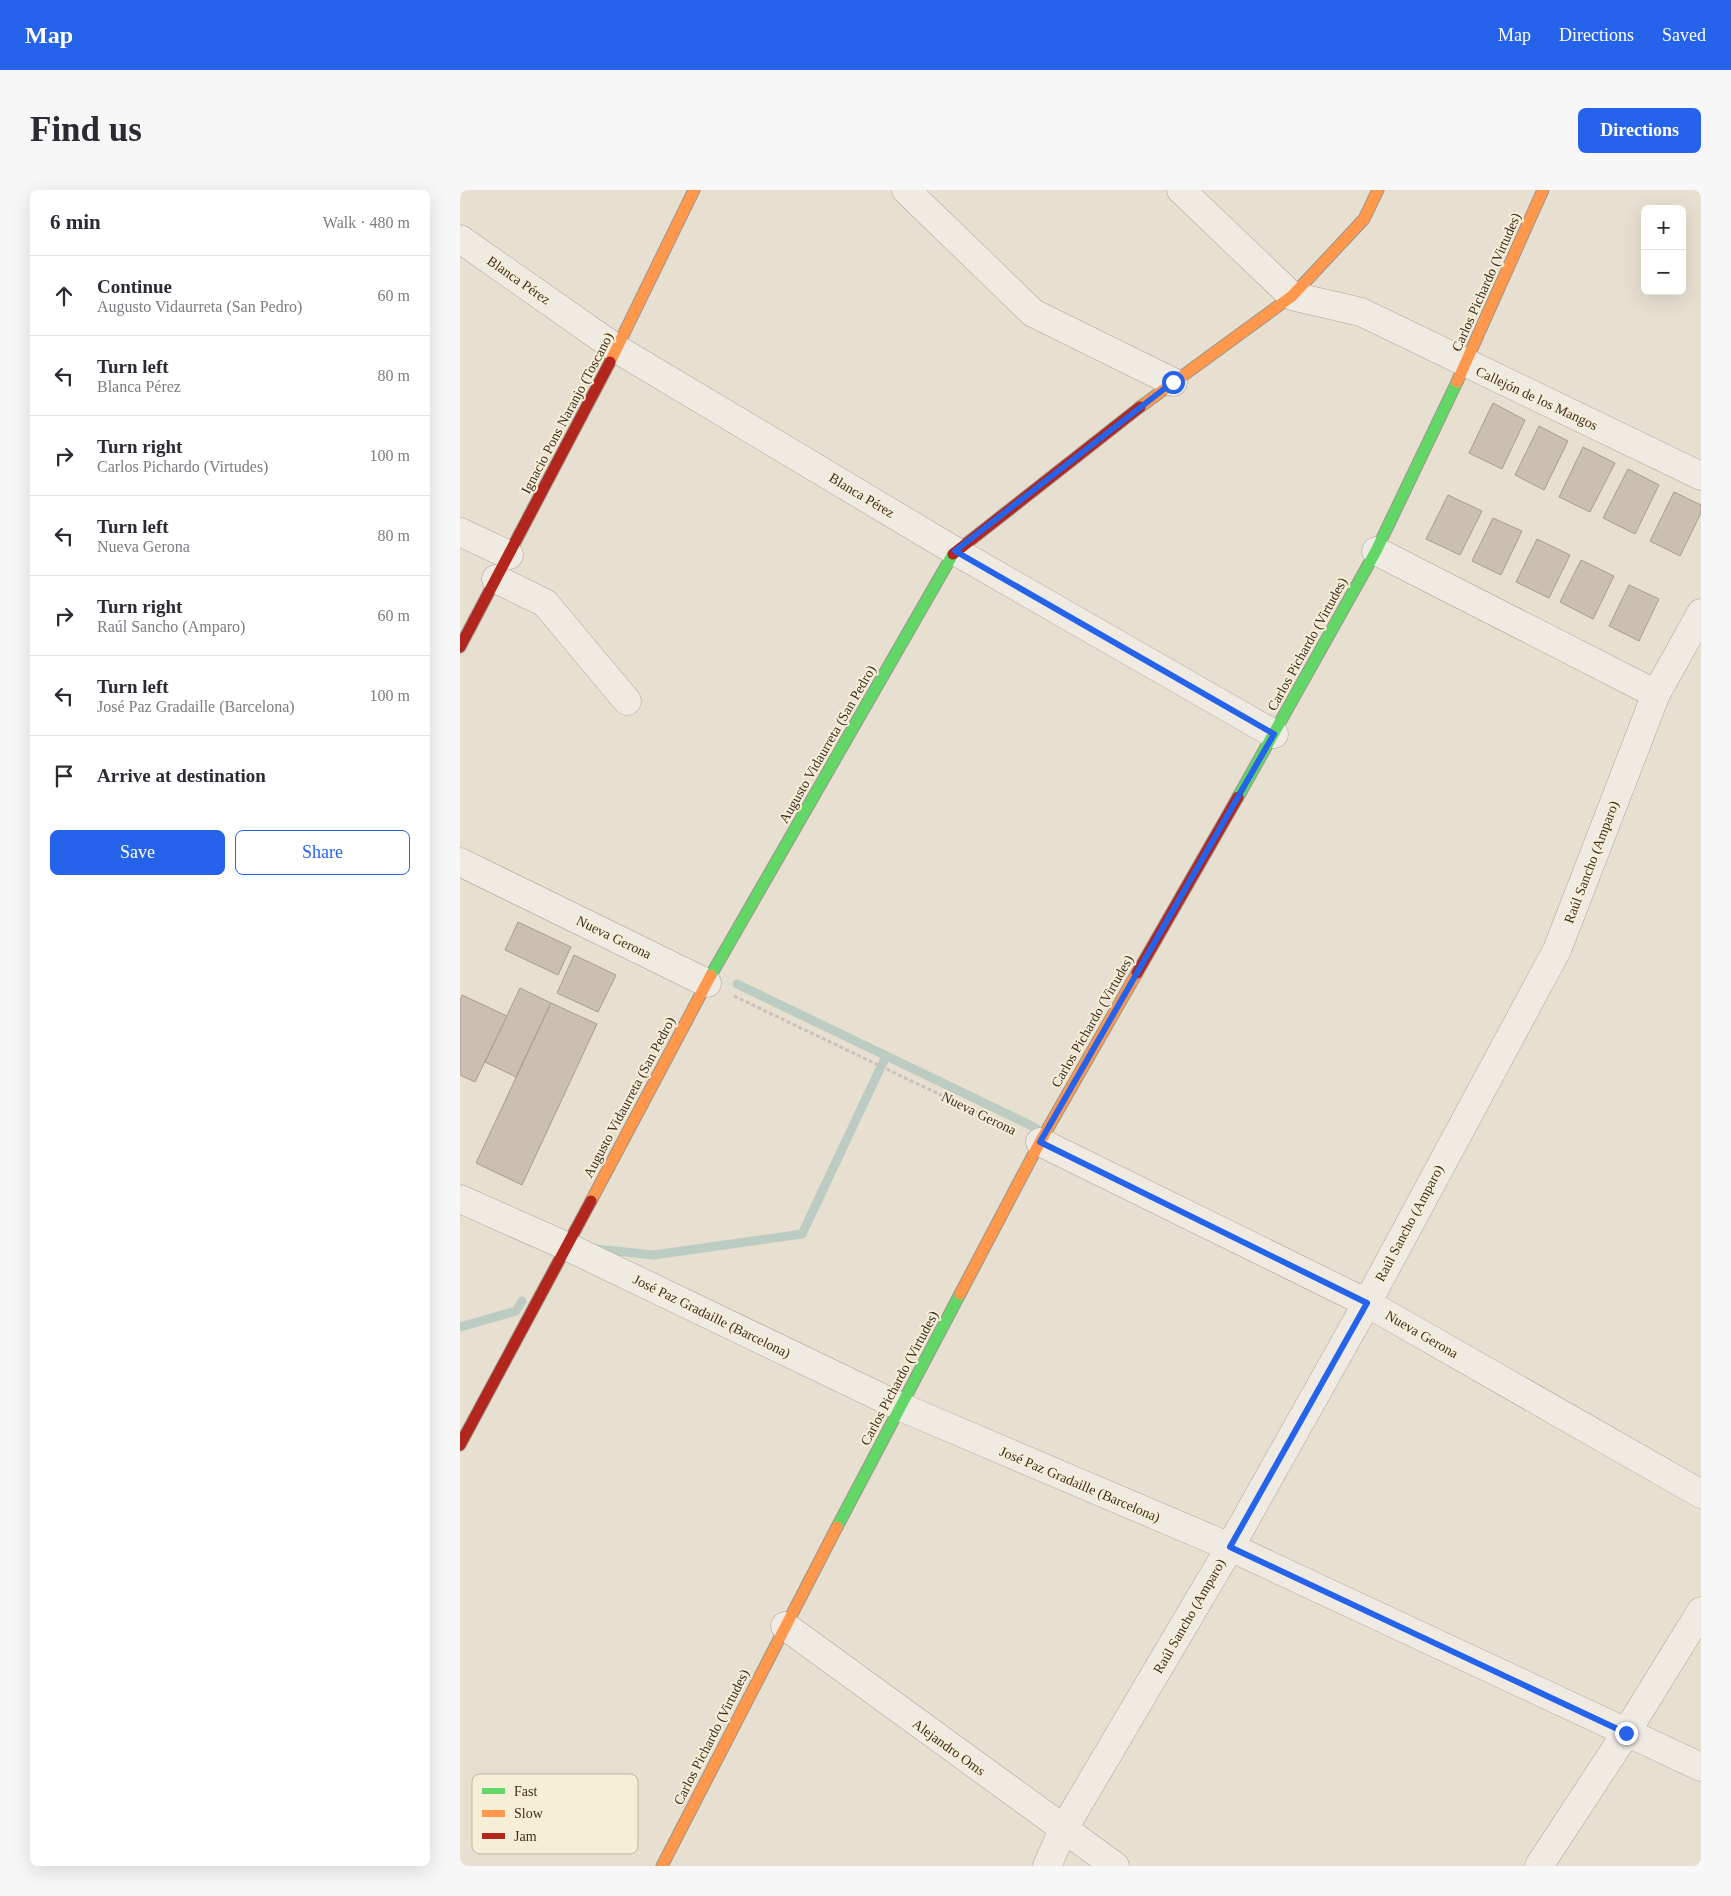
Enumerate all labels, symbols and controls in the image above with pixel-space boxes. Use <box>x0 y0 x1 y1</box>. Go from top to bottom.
text: Map <box>25 22 73 48</box>
text: Map <box>1498 25 1531 45</box>
text: Directions <box>1559 25 1634 45</box>
text: Saved <box>1662 25 1706 45</box>
button: Directions <box>1578 108 1701 153</box>
text: Find us <box>30 110 142 149</box>
map controls <box>1641 205 1686 295</box>
button: + <box>1641 205 1686 250</box>
text: 6 min <box>50 210 101 234</box>
street label: Carlos Pichardo (Virtudes) <box>1449 210 1525 354</box>
text: Walk · 480 m <box>323 214 410 231</box>
button: − <box>1641 250 1686 295</box>
street label: Blanca Pérez <box>484 253 553 308</box>
text: Continue <box>97 276 172 297</box>
icon: ahead <box>50 282 78 310</box>
text: 60 m <box>378 287 410 304</box>
text: Augusto Vidaurreta (San Pedro) <box>97 298 302 315</box>
street label: Ignacio Pons Naranjo (Toscano) <box>518 330 617 497</box>
text: Turn left <box>97 356 169 377</box>
icon: left <box>50 362 78 390</box>
street label: Callejón de los Mangos <box>1474 364 1600 433</box>
text: 80 m <box>378 367 410 384</box>
route start <box>1162 371 1185 394</box>
text: Blanca Pérez <box>97 378 181 395</box>
text: Turn right <box>97 436 182 457</box>
icon: right <box>50 442 78 470</box>
text: 100 m <box>370 447 410 464</box>
text: Carlos Pichardo (Virtudes) <box>97 458 268 475</box>
street label: Blanca Pérez <box>826 470 897 521</box>
text: Turn left <box>97 516 169 537</box>
icon: left <box>50 522 78 550</box>
text: 80 m <box>378 527 410 544</box>
text: Nueva Gerona <box>97 538 190 555</box>
street label: Carlos Pichardo (Virtudes) <box>1265 575 1351 714</box>
text: Turn right <box>97 596 182 617</box>
icon: right <box>50 602 78 630</box>
text: 60 m <box>378 607 410 624</box>
text: Raúl Sancho (Amparo) <box>97 618 245 635</box>
street label: Augusto Vidaurreta (San Pedro) <box>776 662 880 826</box>
text: Turn left <box>97 676 169 697</box>
icon: left <box>50 682 78 710</box>
text: 100 m <box>370 687 410 704</box>
text: José Paz Gradaille (Barcelona) <box>97 698 295 715</box>
icon: arrive <box>50 762 78 790</box>
text: Arrive at destination <box>97 765 266 786</box>
street label: Raúl Sancho (Amparo) <box>1561 799 1623 926</box>
button: Save <box>50 830 225 875</box>
button: Share <box>235 830 410 875</box>
street label: Nueva Gerona <box>574 913 654 962</box>
street label: Carlos Pichardo (Virtudes) <box>1048 952 1137 1090</box>
street label: Augusto Vidaurreta (San Pedro) <box>581 1014 679 1181</box>
street label: Nueva Gerona <box>939 1089 1019 1138</box>
street label: Raúl Sancho (Amparo) <box>1372 1162 1448 1285</box>
street label: José Paz Gradaille (Barcelona) <box>630 1272 793 1362</box>
street label: Carlos Pichardo (Virtudes) <box>858 1308 942 1448</box>
street label: Nueva Gerona <box>1383 1308 1461 1362</box>
street label: José Paz Gradaille (Barcelona) <box>997 1444 1163 1526</box>
street label: Raúl Sancho (Amparo) <box>1150 1556 1229 1677</box>
street label: Carlos Pichardo (Virtudes) <box>671 1667 753 1808</box>
street label: Alejandro Oms <box>910 1716 988 1779</box>
route end <box>1615 1722 1638 1745</box>
legend <box>472 1774 638 1854</box>
text: Fast <box>514 1784 537 1799</box>
text: Slow <box>514 1806 544 1821</box>
text: Jam <box>514 1829 537 1844</box>

